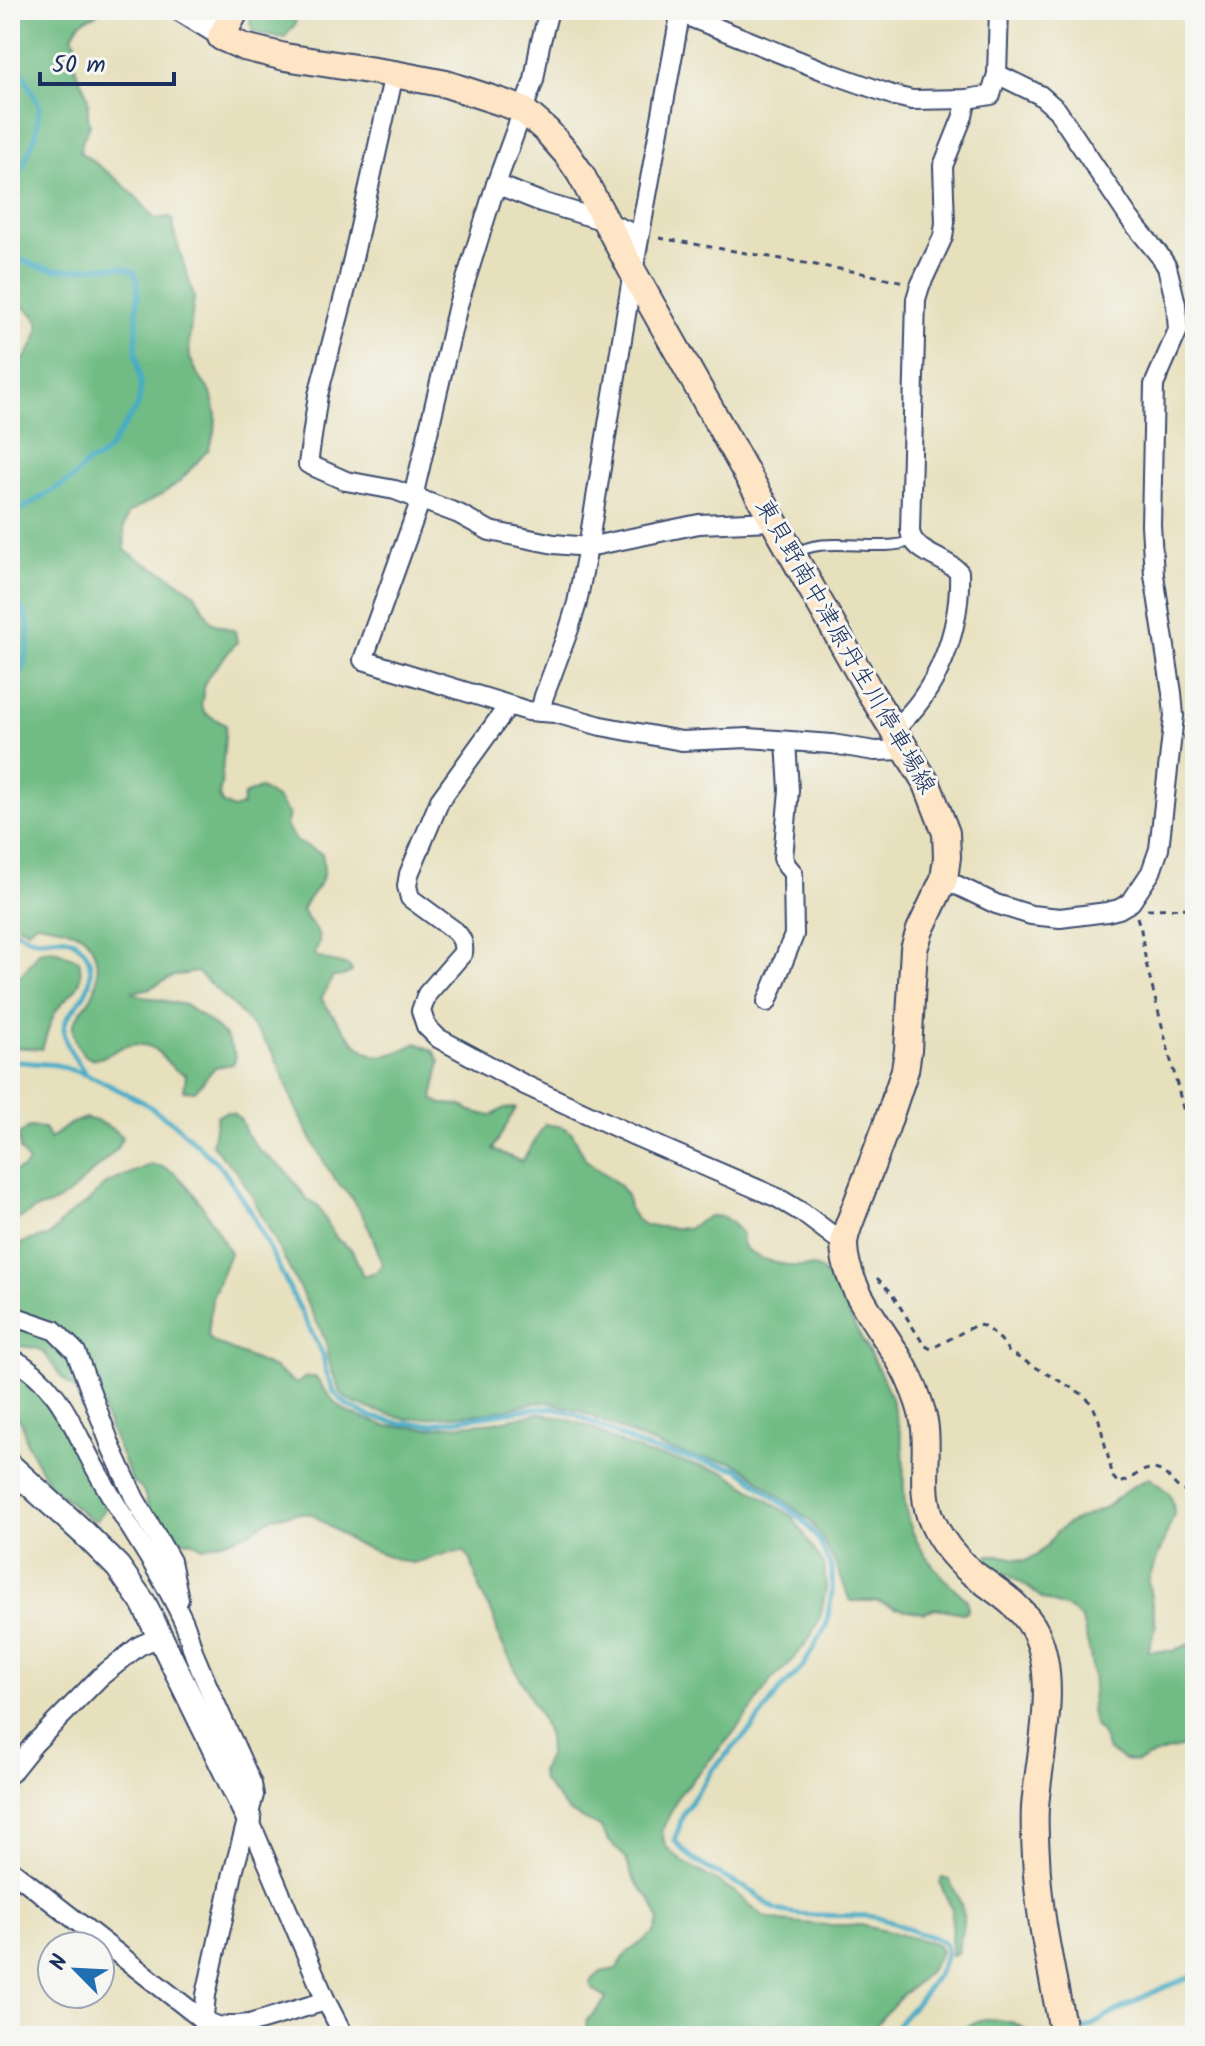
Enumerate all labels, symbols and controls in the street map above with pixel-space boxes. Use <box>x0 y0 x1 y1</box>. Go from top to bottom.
scale bar <box>40 36 174 86</box>
text: 50 m <box>52 46 106 85</box>
street label: 東貝野南中津原丹生川停車場線 <box>744 492 946 802</box>
north arrow <box>36 1930 116 2010</box>
text: N <box>41 1949 79 1976</box>

